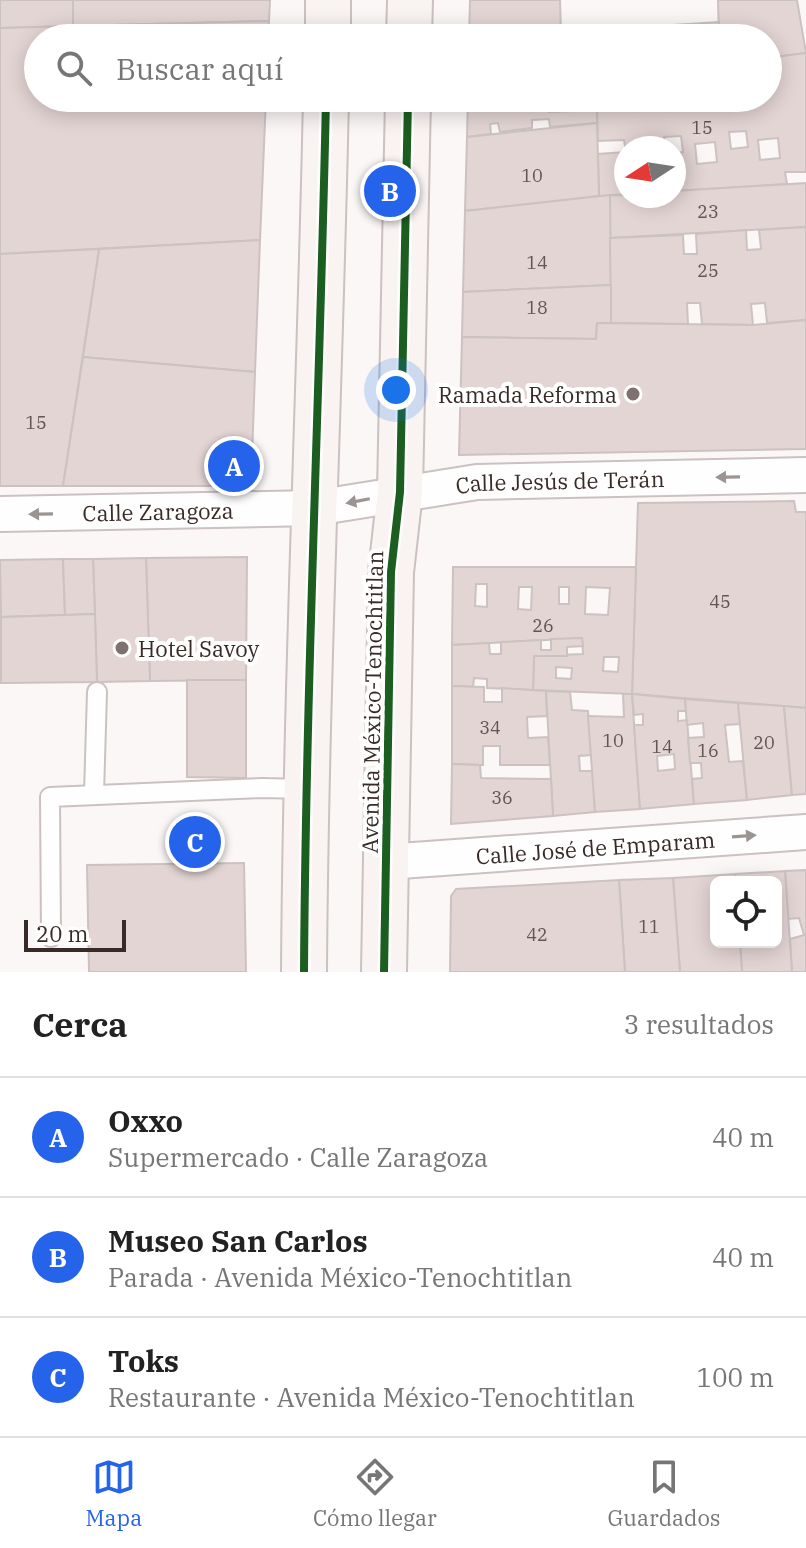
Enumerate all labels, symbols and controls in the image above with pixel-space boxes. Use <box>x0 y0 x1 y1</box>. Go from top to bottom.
search box <box>24 24 782 112</box>
icon: search <box>52 46 96 90</box>
text: Buscar aquí <box>116 49 283 88</box>
house number: 15 <box>691 116 713 139</box>
north arrow <box>614 136 686 208</box>
pin: B <box>364 161 416 221</box>
house number: 10 <box>521 164 543 187</box>
house number: 23 <box>697 200 719 223</box>
house number: 14 <box>526 251 548 274</box>
house number: 25 <box>697 259 719 282</box>
house number: 18 <box>526 296 548 319</box>
your location <box>376 370 416 410</box>
place label: Ramada Reforma <box>438 380 617 409</box>
marker: Ramada Reforma <box>624 385 642 403</box>
house number: 15 <box>25 411 47 434</box>
pin: A <box>208 436 260 496</box>
street label: Calle Jesús de Terán <box>453 464 665 500</box>
one-way arrow <box>715 470 740 483</box>
street label: Calle Zaragoza <box>82 495 234 527</box>
one-way arrow <box>345 495 370 507</box>
one-way arrow <box>28 507 53 520</box>
street label: Avenida México-Tenochtitlan <box>355 550 389 854</box>
house number: 45 <box>709 590 731 613</box>
house number: 26 <box>532 614 554 637</box>
place label: Hotel Savoy <box>138 634 259 663</box>
marker: Hotel Savoy <box>113 639 131 657</box>
house number: 34 <box>479 716 501 739</box>
house number: 10 <box>602 729 624 752</box>
house number: 20 <box>753 731 775 754</box>
house number: 14 <box>651 735 673 758</box>
house number: 16 <box>697 739 719 762</box>
house number: 36 <box>491 786 513 809</box>
pin: C <box>169 812 221 872</box>
street label: Calle José de Emparam <box>475 824 716 870</box>
one-way arrow <box>732 829 757 842</box>
map controls <box>710 876 782 948</box>
button: locate <box>710 876 782 948</box>
house number: 11 <box>638 915 660 938</box>
scale bar <box>24 916 126 952</box>
text: 20 m <box>36 919 88 948</box>
house number: 42 <box>526 923 548 946</box>
text: Cerca <box>32 1002 128 1046</box>
text: 3 resultados <box>624 1007 774 1041</box>
text: Oxxo <box>108 1101 183 1140</box>
text: A <box>49 1120 67 1154</box>
text: 40 m <box>712 1120 774 1154</box>
text: Supermercado · Calle Zaragoza <box>108 1140 488 1174</box>
text: Museo San Carlos <box>108 1221 368 1260</box>
text: B <box>49 1240 67 1274</box>
text: 40 m <box>712 1240 774 1274</box>
text: Parada · Avenida México-Tenochtitlan <box>108 1260 572 1294</box>
text: Toks <box>108 1341 179 1380</box>
text: C <box>49 1360 67 1394</box>
text: 100 m <box>696 1360 774 1394</box>
text: Restaurante · Avenida México-Tenochtitlan <box>108 1380 635 1414</box>
tab: Mapa <box>85 1455 142 1532</box>
tab: Cómo llegar <box>313 1455 437 1532</box>
tab: Guardados <box>607 1455 721 1532</box>

